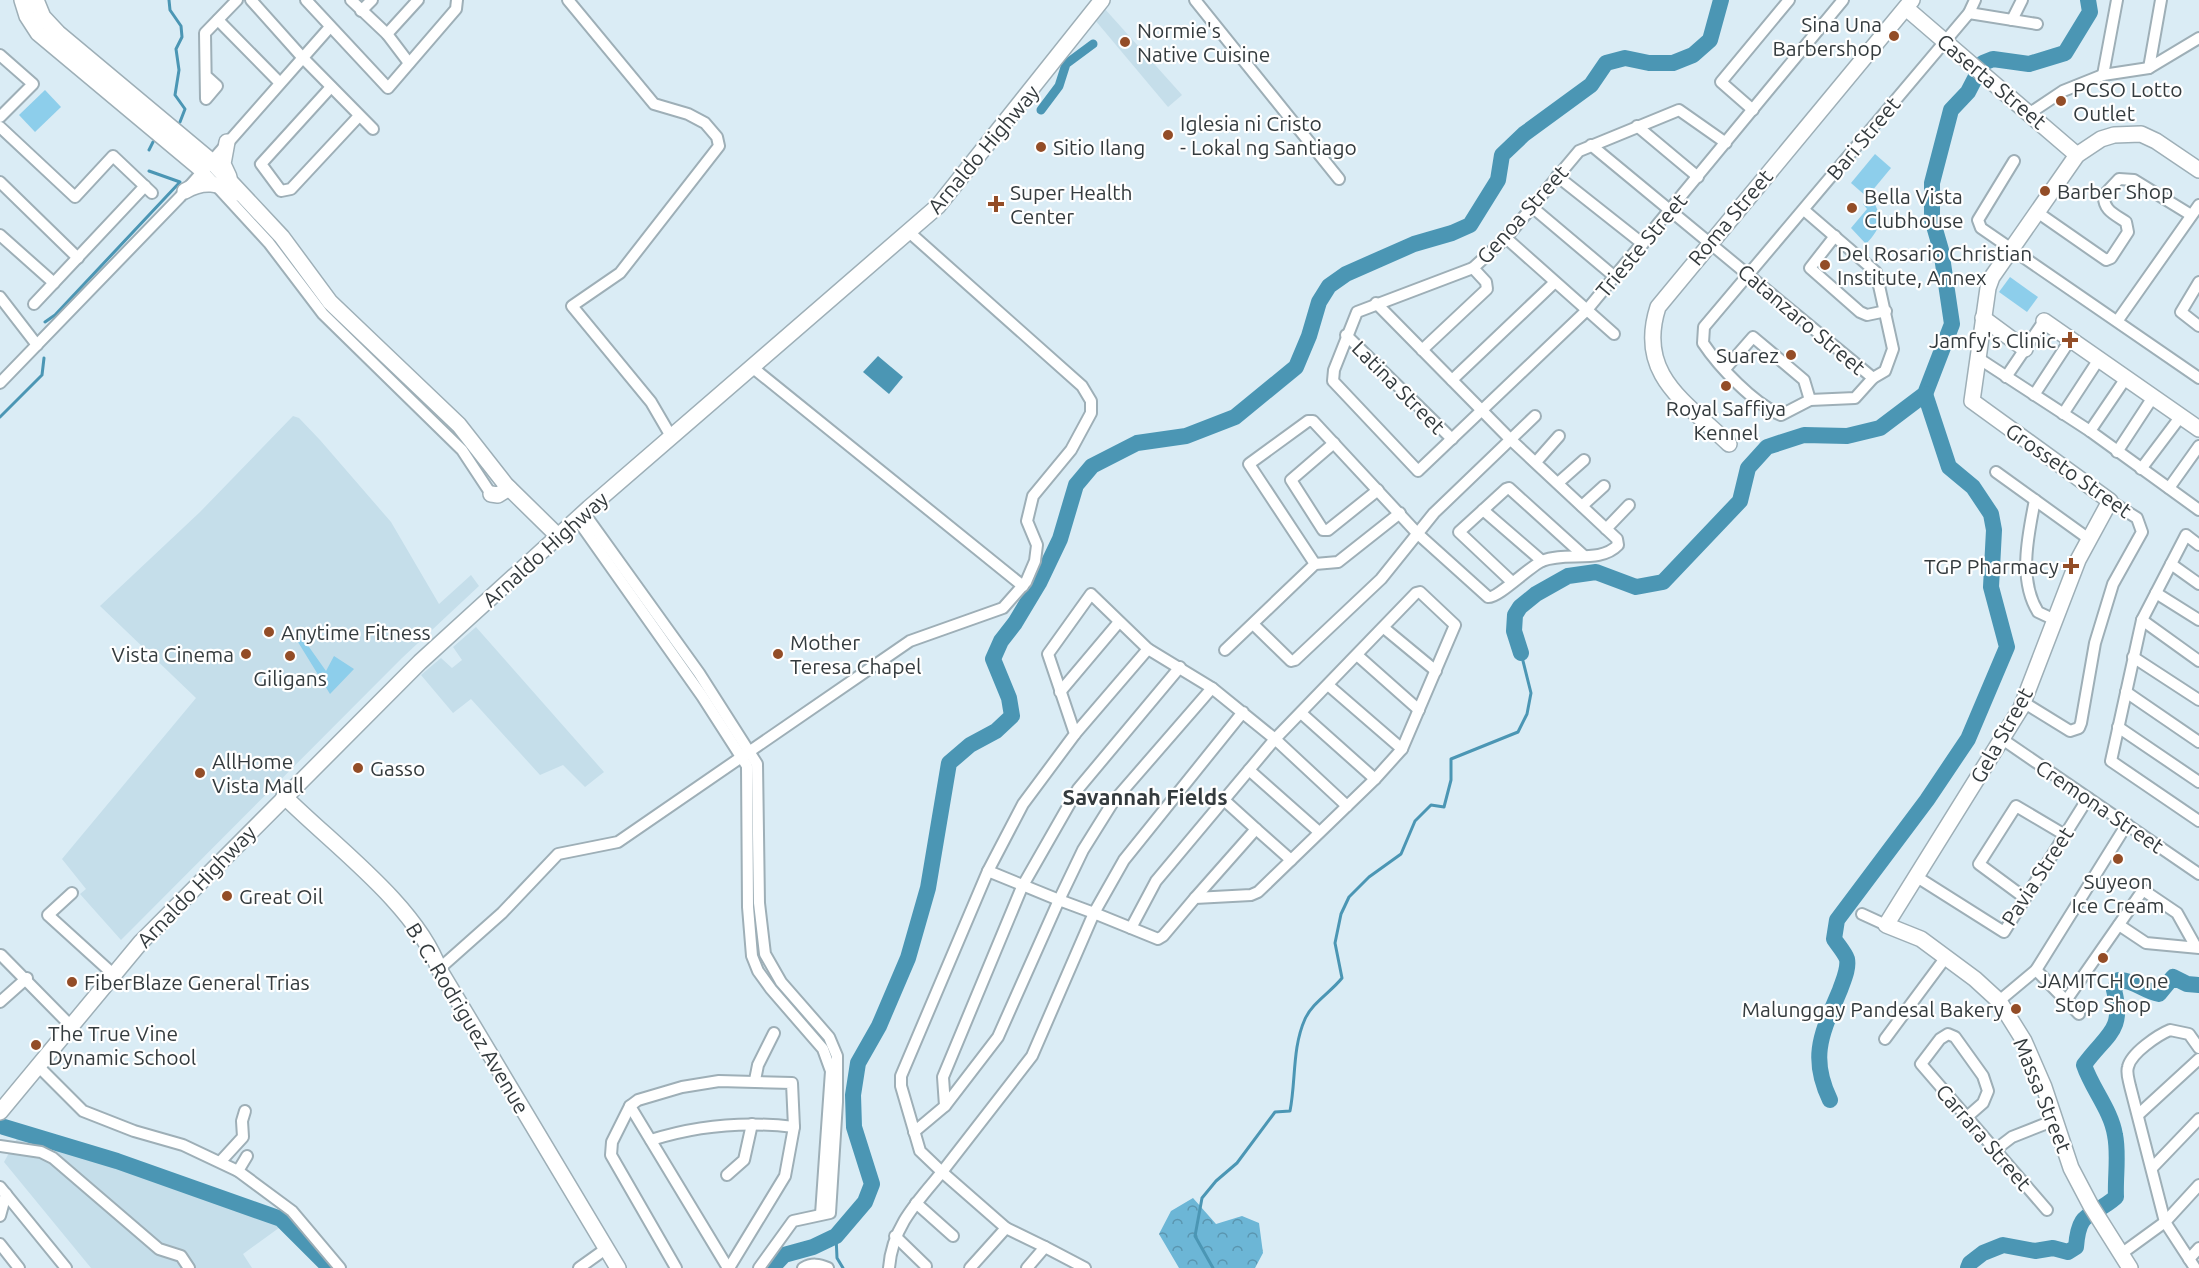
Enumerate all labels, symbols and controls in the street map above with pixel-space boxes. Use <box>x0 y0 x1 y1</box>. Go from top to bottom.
place label: Sina Una Barbershop <box>1772 12 1882 60</box>
place label: Normie's Native Cuisine <box>1137 18 1270 66</box>
street label: Caserta Street <box>1933 28 2051 134</box>
marker: Sina Una Barbershop <box>1887 29 1901 43</box>
marker: Normie's Native Cuisine <box>1118 35 1132 49</box>
place label: PCSO Lotto Outlet <box>2073 77 2183 125</box>
street label: Arnaldo Highway <box>922 80 1044 218</box>
street label: Bari Street <box>1821 92 1905 184</box>
marker: PCSO Lotto Outlet <box>2054 94 2068 108</box>
place label: Iglesia ni Cristo - Lokal ng Santiago <box>1180 111 1357 159</box>
marker: Iglesia ni Cristo - Lokal ng Santiago <box>1161 128 1175 142</box>
place label: Sitio Ilang <box>1053 135 1145 159</box>
marker: Sitio Ilang <box>1034 140 1048 154</box>
street label: Genoa Street <box>1472 160 1572 268</box>
street label: Roma Street <box>1683 164 1777 270</box>
place label: Barber Shop <box>2057 179 2173 203</box>
place label: Super Health Center <box>1010 180 1132 228</box>
place label: Bella Vista Clubhouse <box>1864 184 1964 232</box>
marker: Barber Shop <box>2038 184 2052 198</box>
street label: Trieste Street <box>1591 188 1691 302</box>
marker: Super Health Center <box>987 195 1005 213</box>
marker: Bella Vista Clubhouse <box>1845 201 1859 215</box>
place label: Del Rosario Christian Institute, Annex <box>1837 241 2032 289</box>
marker: Del Rosario Christian Institute, Annex <box>1818 258 1832 272</box>
street label: Catanzaro Street <box>1733 259 1871 379</box>
place label: Jamfy's Clinic <box>1929 328 2056 352</box>
marker: Jamfy's Clinic <box>2061 331 2079 349</box>
street label: Latina Street <box>1348 336 1450 438</box>
place label: Suarez <box>1716 343 1779 367</box>
marker: Suarez <box>1784 348 1798 362</box>
marker: Royal Saffiya Kennel <box>1719 379 1733 393</box>
place label: Royal Saffiya Kennel <box>1666 396 1786 444</box>
street label: Grosseto Street <box>2002 418 2136 522</box>
street label: Arnaldo Highway <box>477 486 613 612</box>
place label: TGP Pharmacy <box>1924 554 2059 578</box>
marker: TGP Pharmacy <box>2064 559 2078 573</box>
place label: Anytime Fitness <box>281 620 431 644</box>
marker: Anytime Fitness <box>262 625 276 639</box>
place label: Mother Teresa Chapel <box>790 630 922 678</box>
place label: Vista Cinema <box>111 642 234 666</box>
marker: Vista Cinema <box>239 647 253 661</box>
marker: Mother Teresa Chapel <box>771 647 785 661</box>
marker: Giligans <box>283 649 297 663</box>
place label: Giligans <box>253 666 327 690</box>
street label: Gela Street <box>1965 683 2037 787</box>
place label: AllHome Vista Mall <box>212 749 304 797</box>
street label: Cremona Street <box>2032 754 2168 858</box>
place label: Gasso <box>370 756 425 780</box>
marker: Gasso <box>351 761 365 775</box>
marker: AllHome Vista Mall <box>193 766 207 780</box>
district label: Savannah Fields <box>1062 784 1228 809</box>
street label: Arnaldo Highway <box>132 820 260 952</box>
street label: Pavia Street <box>1996 822 2078 930</box>
marker: Suyeon Ice Cream <box>2111 852 2125 866</box>
place label: Suyeon Ice Cream <box>2072 869 2164 917</box>
place label: Great Oil <box>239 884 323 908</box>
marker: Great Oil <box>220 889 234 903</box>
street label: B. C. Rodriguez Avenue <box>402 918 534 1118</box>
marker: JAMITCH One Stop Shop <box>2096 951 2110 965</box>
place label: JAMITCH One Stop Shop <box>2037 968 2169 1016</box>
place label: FiberBlaze General Trias <box>84 970 310 994</box>
marker: FiberBlaze General Trias <box>65 975 79 989</box>
place label: Malunggay Pandesal Bakery <box>1742 997 2004 1021</box>
marker: Malunggay Pandesal Bakery <box>2009 1002 2023 1016</box>
place label: The True Vine Dynamic School <box>48 1021 196 1069</box>
street label: Massa Street <box>2009 1034 2077 1156</box>
marker: The True Vine Dynamic School <box>29 1038 43 1052</box>
street label: Carrara Street <box>1931 1079 2037 1195</box>

